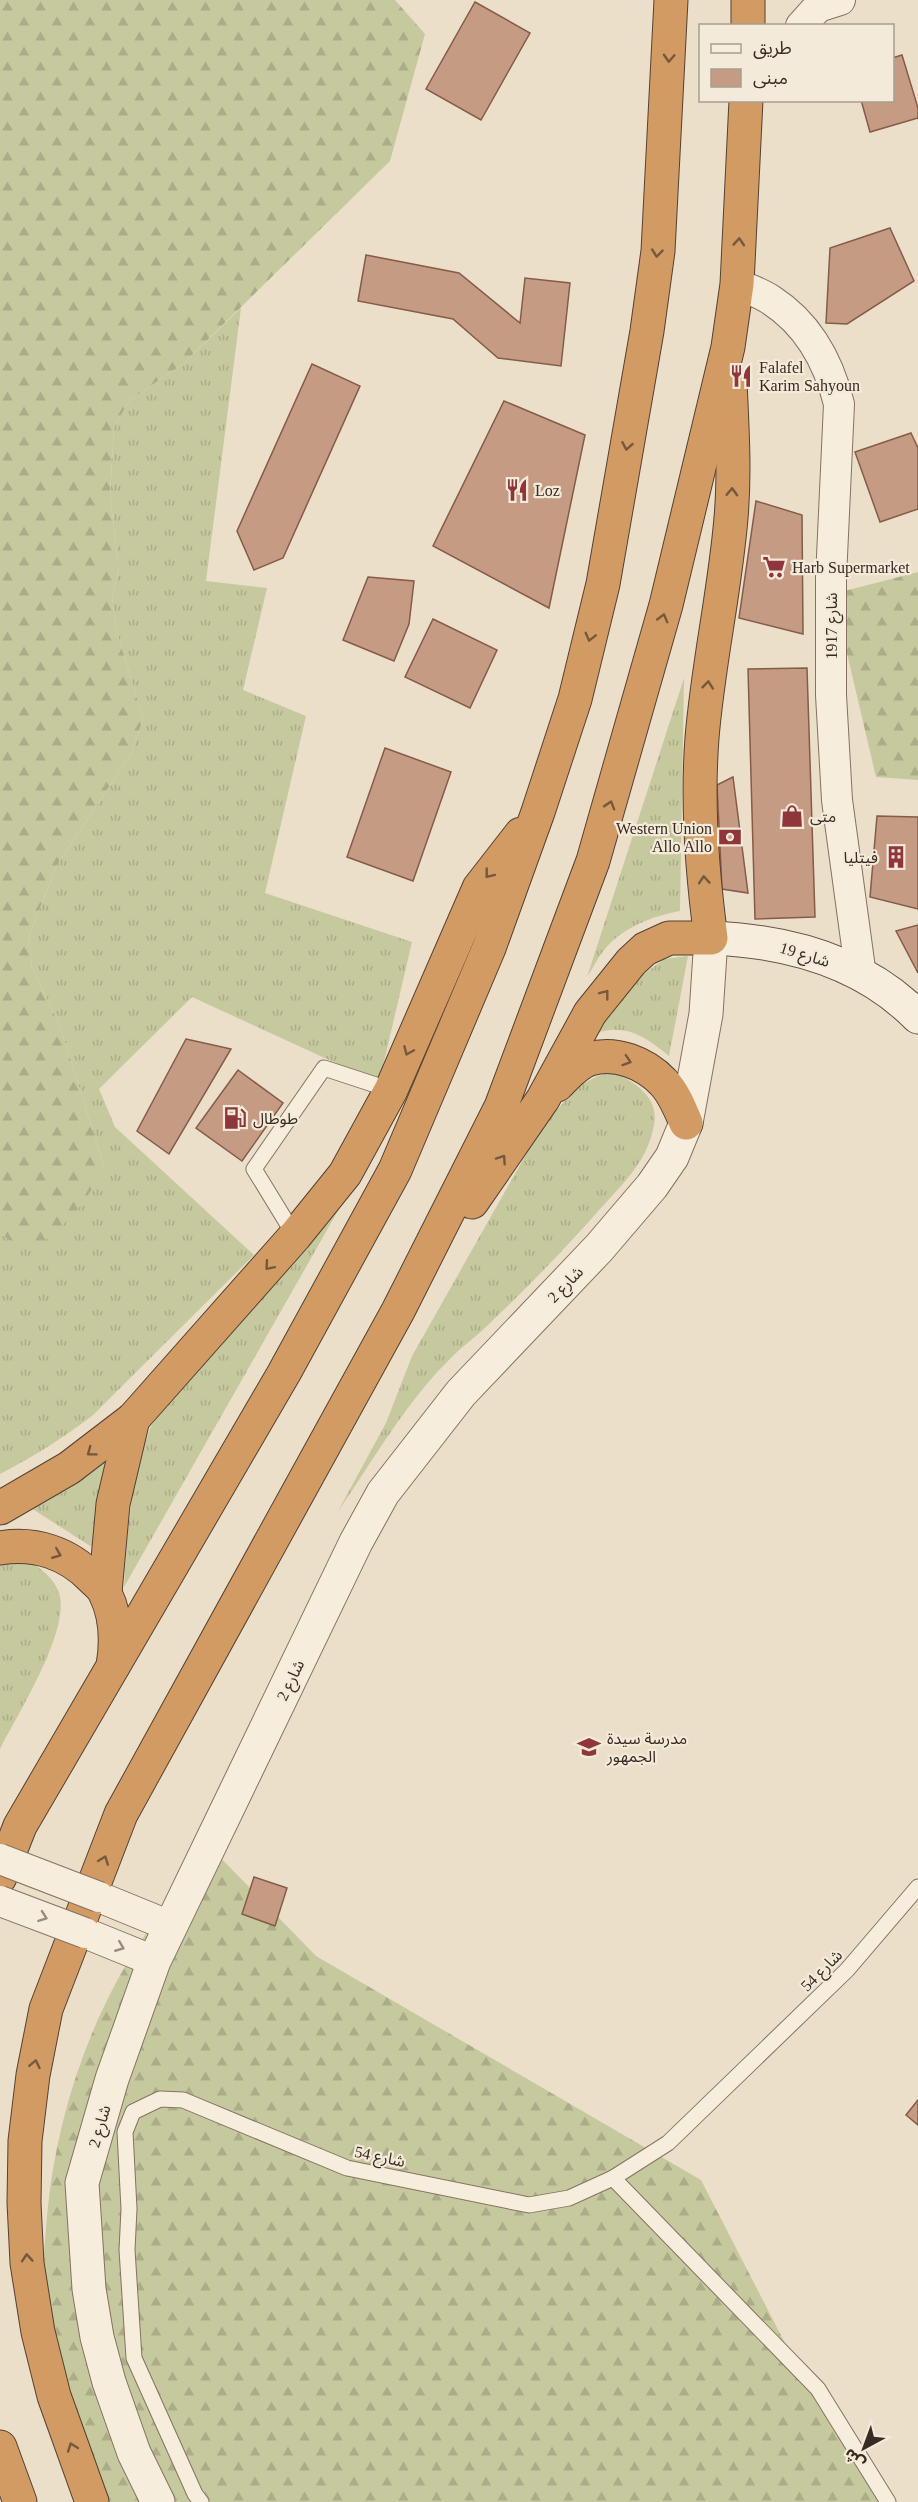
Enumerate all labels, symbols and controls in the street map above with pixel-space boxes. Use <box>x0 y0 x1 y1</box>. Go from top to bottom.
legend <box>699 24 894 102</box>
text: طريق <box>753 38 792 59</box>
one-way arrow <box>662 54 675 63</box>
text: مبنى <box>753 68 788 89</box>
one-way arrow <box>733 238 746 247</box>
one-way arrow <box>651 249 664 258</box>
place label: Falafel Karim Sahyoun <box>759 359 860 395</box>
restaurant icon: Falafel Karim Sahyoun <box>728 363 754 389</box>
one-way arrow <box>622 441 634 450</box>
restaurant icon: Loz <box>504 477 530 503</box>
place label: Loz <box>535 482 560 499</box>
one-way arrow <box>726 487 738 496</box>
supermarket icon: Harb Supermarket <box>761 554 787 580</box>
place label: Harb Supermarket <box>792 559 910 577</box>
street label: شارع 1917 <box>823 592 844 660</box>
one-way arrow <box>656 613 668 624</box>
one-way arrow <box>585 632 598 642</box>
one-way arrow <box>701 681 714 690</box>
one-way arrow <box>602 800 615 811</box>
shop icon: متى <box>779 803 805 829</box>
place label: متى <box>810 808 836 826</box>
place label: Western Union Allo Allo <box>616 820 712 855</box>
bank icon: Western Union Allo Allo <box>717 824 743 850</box>
building icon: فيتليا <box>883 844 909 870</box>
place label: فيتليا <box>843 849 878 866</box>
one-way arrow <box>486 867 497 878</box>
one-way arrow <box>698 875 711 884</box>
street label: شارع 19 <box>777 939 832 974</box>
one-way arrow <box>598 989 609 1000</box>
one-way arrow <box>403 1044 415 1055</box>
one-way arrow <box>621 1053 632 1066</box>
fuel station icon: طوطال <box>222 1105 248 1131</box>
place label: طوطال <box>253 1110 298 1129</box>
one-way arrow <box>495 1154 506 1165</box>
one-way arrow <box>265 1259 276 1270</box>
street label: شارع 2 <box>544 1263 589 1309</box>
one-way arrow <box>86 1445 97 1456</box>
one-way arrow <box>51 1547 62 1559</box>
street label: شارع 2 <box>273 1657 311 1705</box>
place label: مدرسة سيدة الجمهور <box>606 1730 687 1766</box>
school or university icon: مدرسة سيدة الجمهور <box>576 1734 602 1760</box>
one-way arrow <box>96 1855 109 1865</box>
one-way arrow <box>37 1910 48 1923</box>
one-way arrow <box>113 1940 124 1952</box>
street label: شارع 54 <box>797 1946 848 1997</box>
one-way arrow <box>28 2059 41 2069</box>
street label: شارع 2 <box>85 2103 117 2150</box>
street label: شارع 54 <box>352 2143 407 2174</box>
one-way arrow <box>21 2254 34 2263</box>
north arrow <box>834 2418 894 2478</box>
one-way arrow <box>67 2442 80 2453</box>
text: ش <box>841 2445 869 2473</box>

